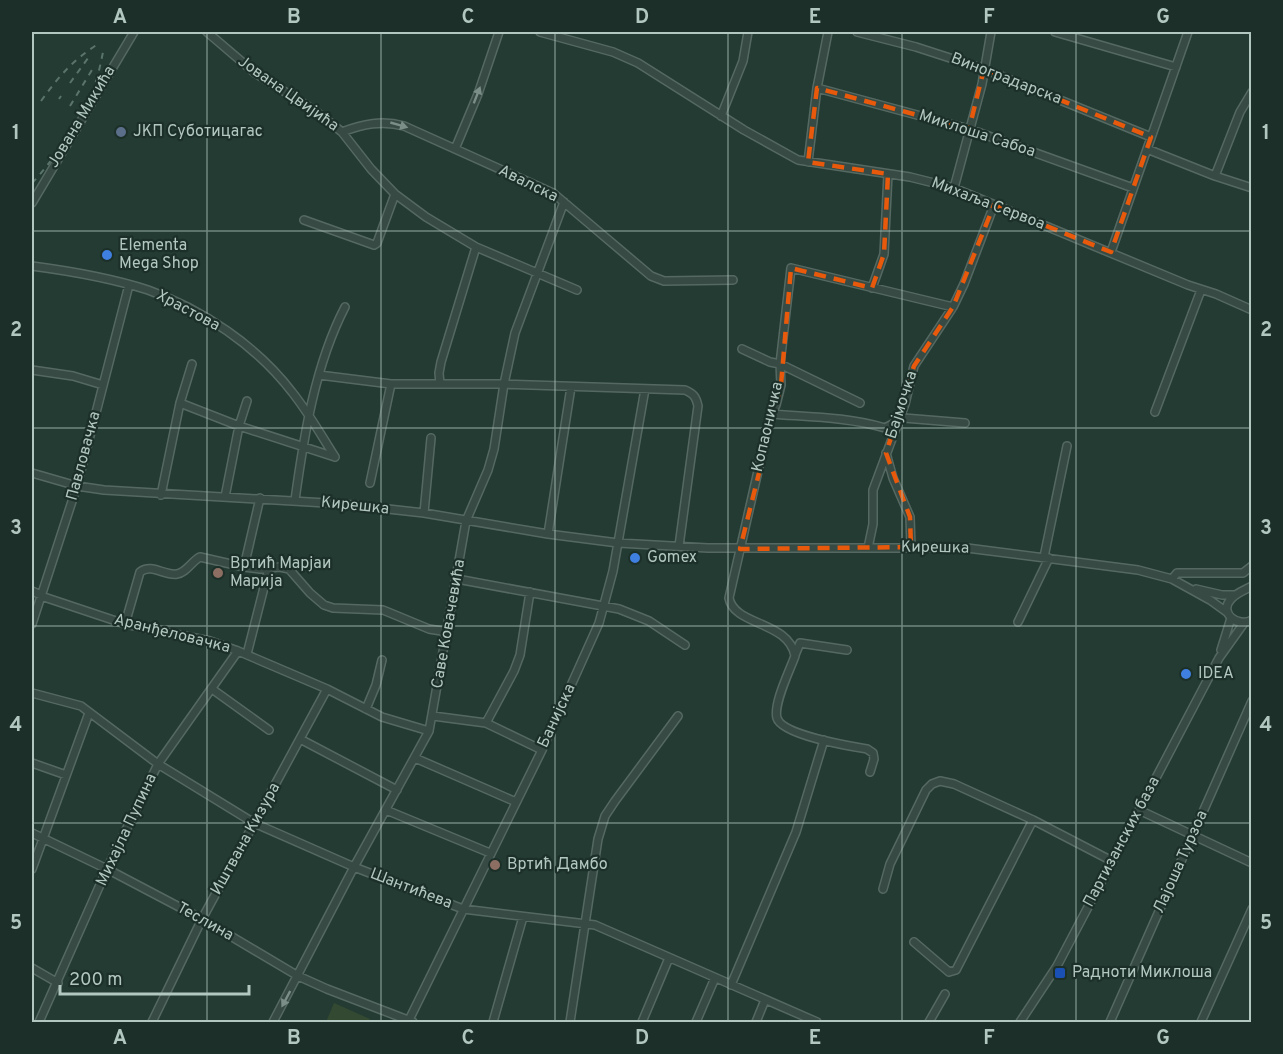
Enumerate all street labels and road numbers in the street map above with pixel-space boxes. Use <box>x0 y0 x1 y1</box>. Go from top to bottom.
street label: Виноградарска <box>948 49 1064 109</box>
street label: Јована Цвијића <box>234 52 342 136</box>
street label: Јована Микића <box>44 62 120 172</box>
street label: Миклоша Сабоа <box>916 106 1038 162</box>
street label: Авалска <box>495 161 561 207</box>
street label: Михаља Сервоа <box>928 173 1048 235</box>
street label: Храстова <box>153 286 223 336</box>
street label: Бајмочка <box>882 368 922 442</box>
street label: Копаоничка <box>748 380 788 474</box>
street label: Павловачка <box>63 409 105 503</box>
street label: Кирешка <box>320 492 390 520</box>
street label: Кирешка <box>901 537 969 559</box>
street label: Саве Ковачевића <box>428 558 470 690</box>
street label: Аранђеловачка <box>112 610 232 658</box>
street label: Банијска <box>534 681 580 751</box>
street label: Михајла Пупина <box>92 771 162 889</box>
street label: Партизанских база <box>1079 773 1165 911</box>
street label: Иштвана Кизура <box>207 779 285 899</box>
street label: Лајоша Турзоа <box>1149 807 1213 917</box>
street label: Шантићева <box>367 864 455 914</box>
street label: Теслина <box>173 898 237 946</box>

